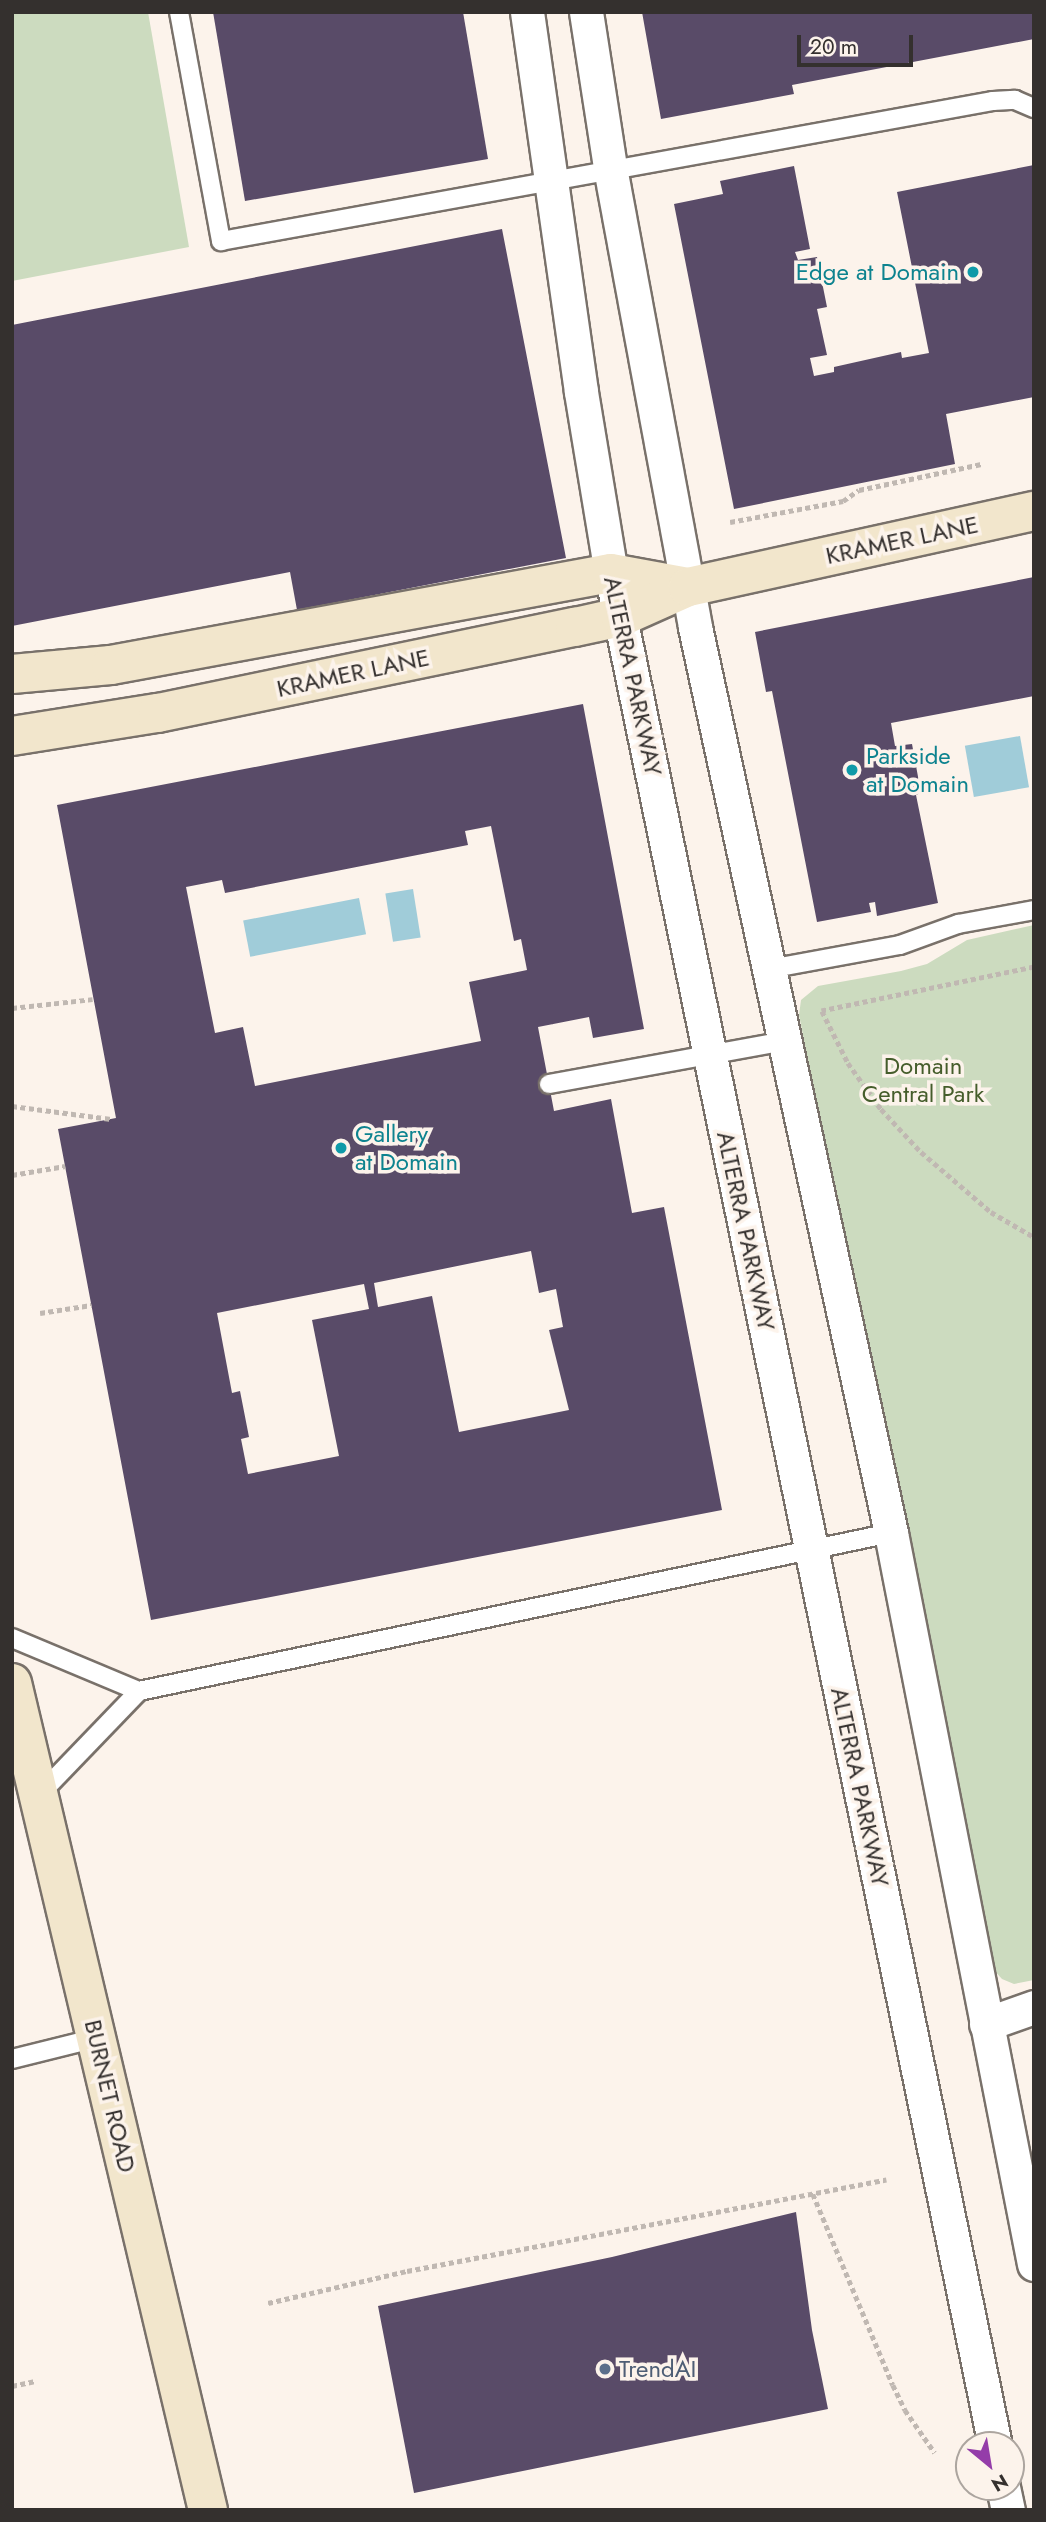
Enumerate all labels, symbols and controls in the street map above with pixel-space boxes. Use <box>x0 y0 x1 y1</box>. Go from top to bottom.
scale bar <box>801 21 916 65</box>
text: 20 m <box>810 32 857 62</box>
place label: Edge at Domain <box>796 258 959 286</box>
marker: Edge at Domain <box>965 264 981 280</box>
street label: KRAMER LANE <box>823 510 981 570</box>
street label: ALTERRA PARKWAY <box>598 574 668 778</box>
street label: KRAMER LANE <box>274 643 432 703</box>
place label: Parkside at Domain <box>866 742 969 798</box>
marker: Parkside at Domain <box>844 762 860 778</box>
park label: Domain Central Park <box>862 1052 984 1108</box>
place label: Gallery at Domain <box>355 1120 458 1176</box>
street label: ALTERRA PARKWAY <box>711 1129 781 1333</box>
marker: Gallery at Domain <box>333 1140 349 1156</box>
street label: ALTERRA PARKWAY <box>825 1685 895 1889</box>
street label: BURNET ROAD <box>78 2017 142 2175</box>
place label: TrendAI <box>619 2355 696 2383</box>
marker: TrendAI <box>597 2361 613 2377</box>
north arrow <box>955 2431 1025 2501</box>
text: N <box>986 2467 1013 2498</box>

